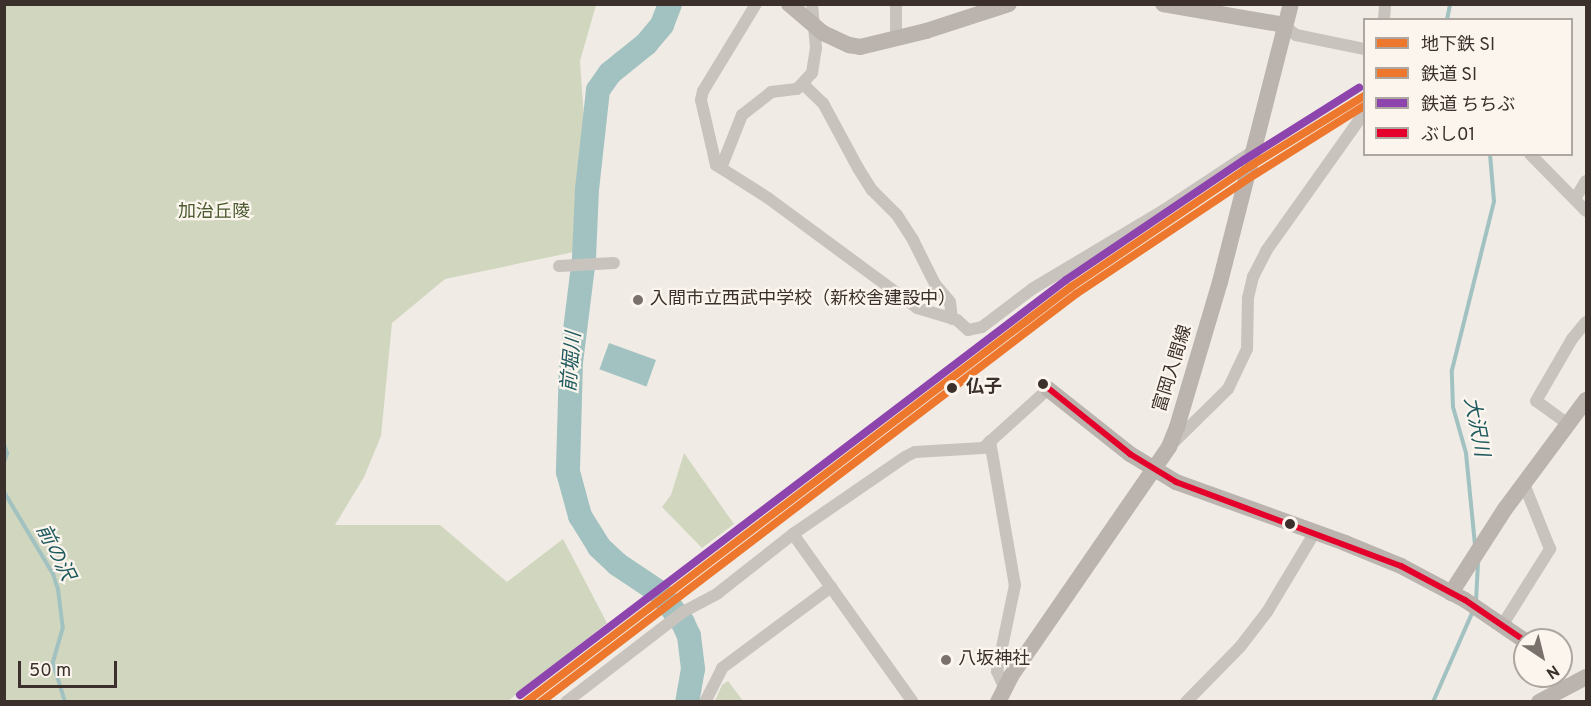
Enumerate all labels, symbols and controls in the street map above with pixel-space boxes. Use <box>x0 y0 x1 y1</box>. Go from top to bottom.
legend <box>1363 18 1573 156</box>
text: 地下鉄 SI <box>1421 34 1495 57</box>
text: 鉄道 SI <box>1421 64 1477 87</box>
text: 鉄道 ちちぶ <box>1421 94 1515 117</box>
text: ぶし01 <box>1421 124 1475 147</box>
park label: 加治丘陵 <box>178 202 250 224</box>
place label: 入間市立西武中学校（新校舎建設中） <box>650 289 956 311</box>
marker: 入間市立西武中学校（新校舎建設中） <box>631 293 645 307</box>
street label: 富岡入間線 <box>1151 323 1197 415</box>
water label: 前堀川 <box>558 331 588 393</box>
place label: 仏子 <box>966 377 1002 399</box>
unlabelled marker <box>1037 378 1049 390</box>
marker: 仏子 <box>943 379 961 397</box>
water label: 大沢川 <box>1457 395 1493 459</box>
unlabelled marker <box>1284 518 1296 530</box>
water label: 前の沢 <box>30 521 78 585</box>
north arrow <box>1513 628 1573 688</box>
scale bar <box>21 649 120 687</box>
place label: 八坂神社 <box>958 649 1030 671</box>
marker: 八坂神社 <box>939 653 953 667</box>
text: 50 m <box>29 660 71 683</box>
text: N <box>1542 660 1563 683</box>

